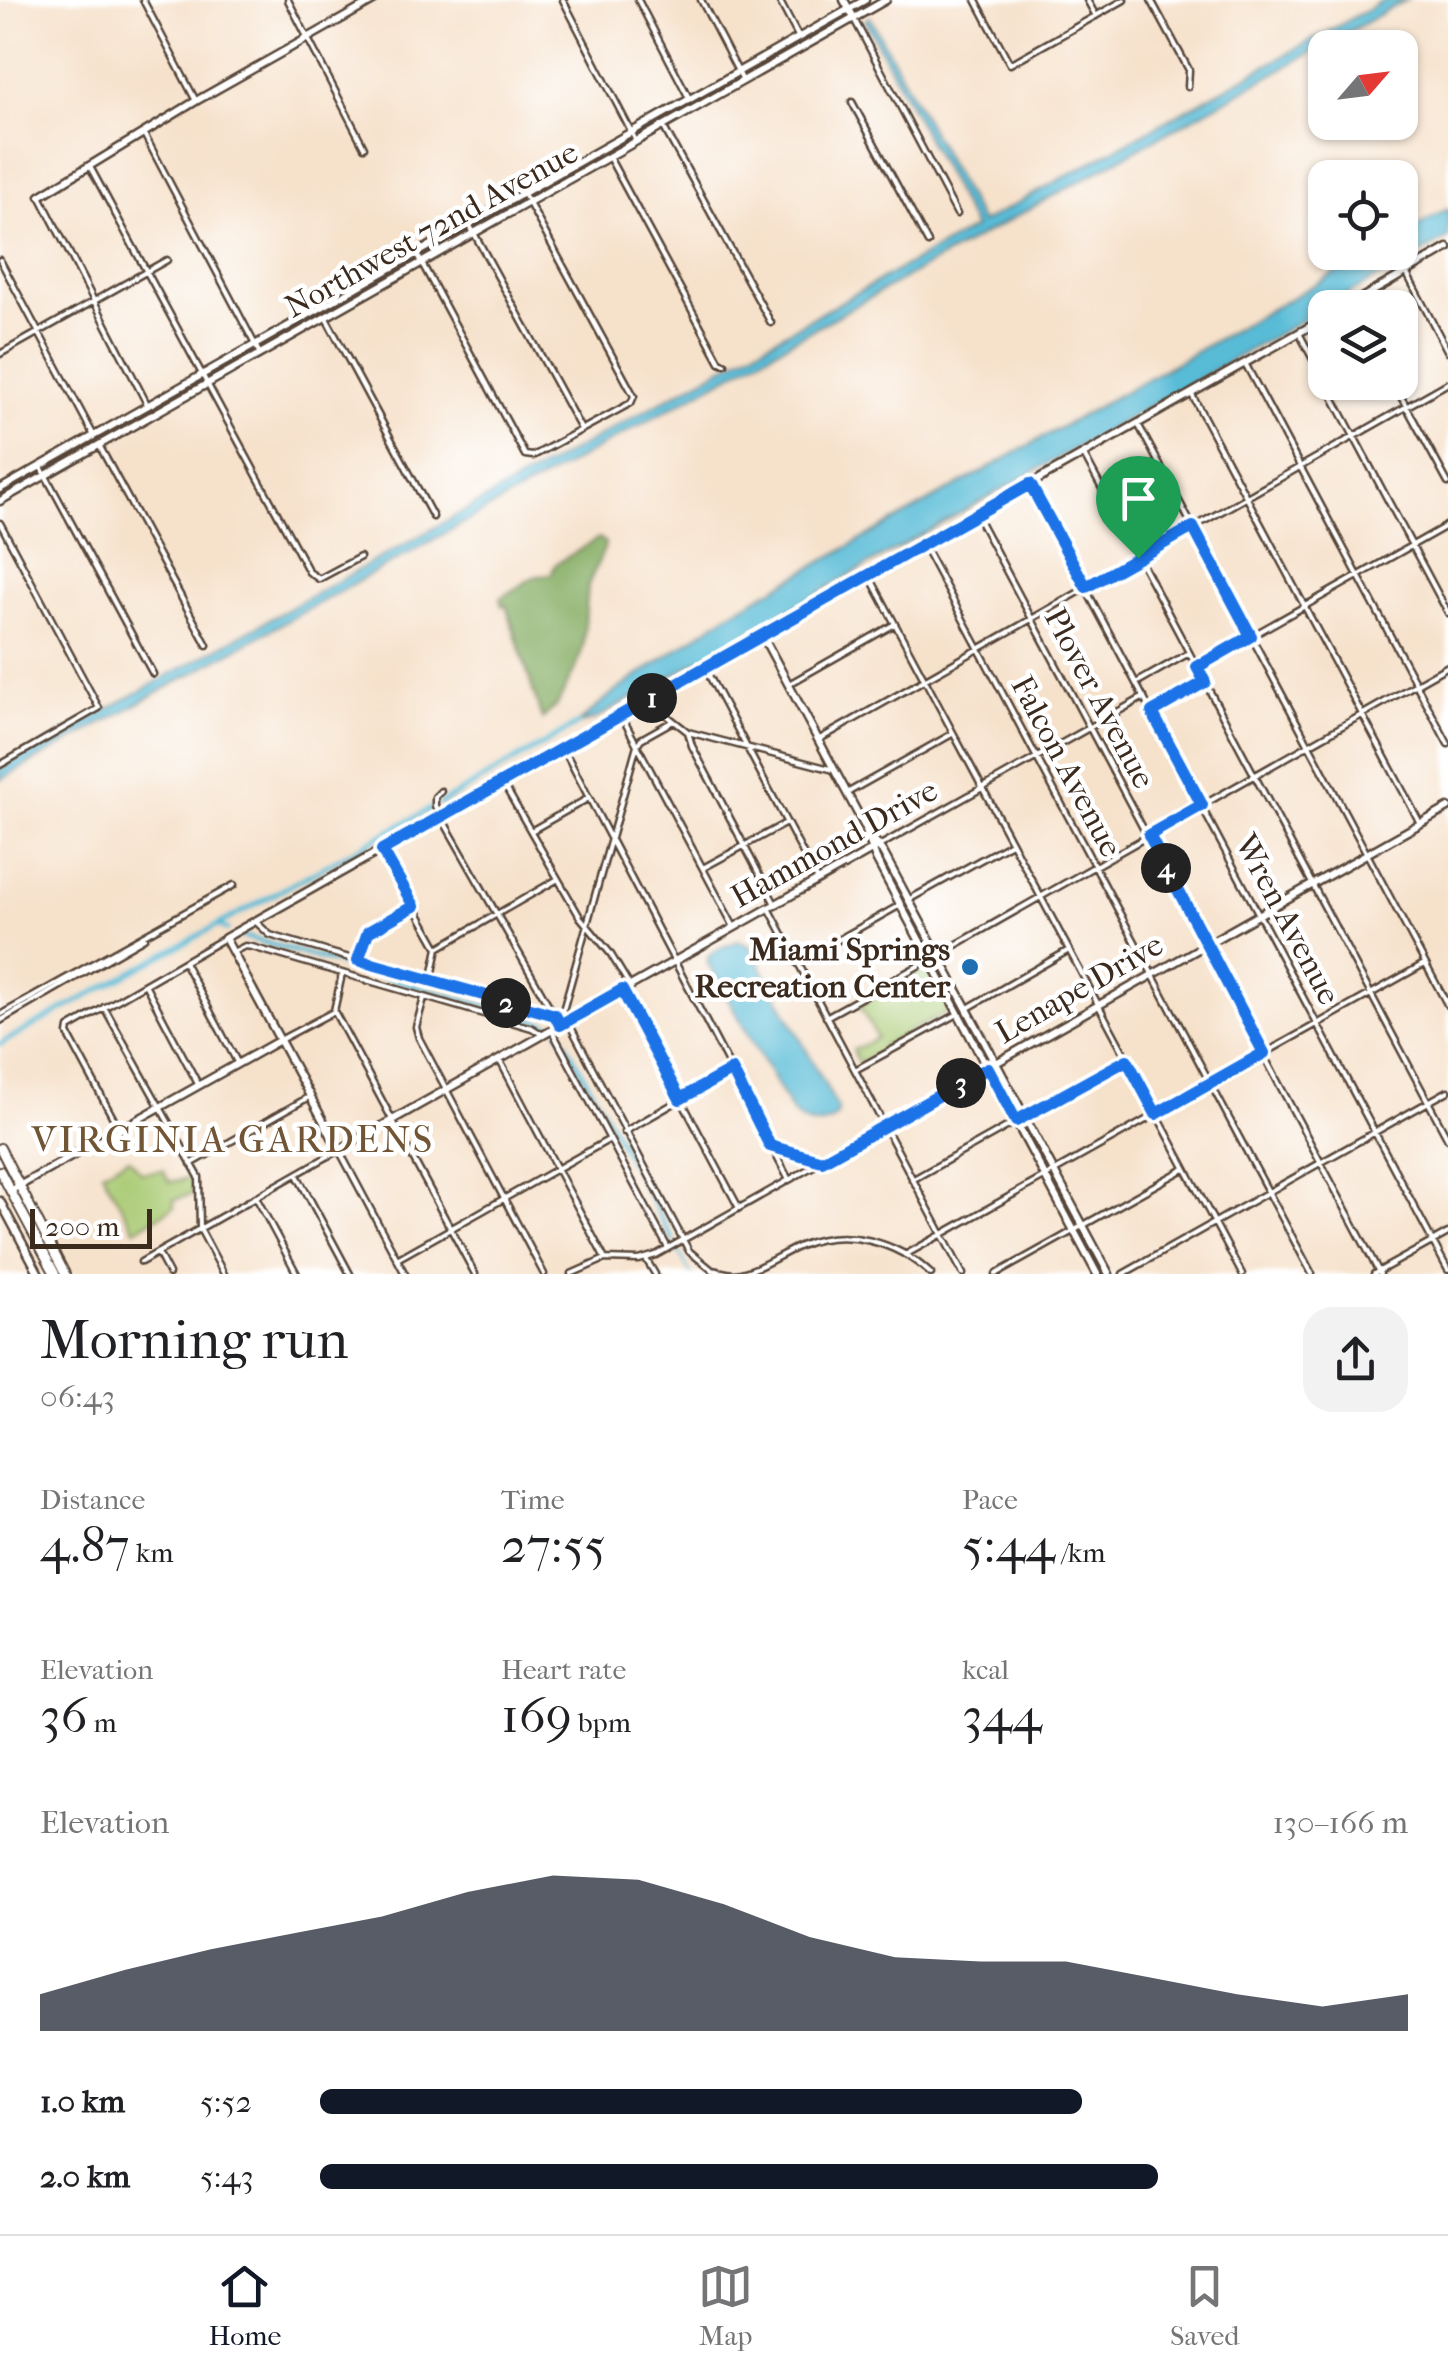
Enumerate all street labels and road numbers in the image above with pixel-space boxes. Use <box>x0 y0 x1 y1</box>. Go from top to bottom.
street label: Northwest 72nd Avenue <box>278 133 584 325</box>
street label: Plover Avenue <box>1037 602 1163 795</box>
street label: Falcon Avenue <box>1003 670 1130 863</box>
street label: Hammond Drive <box>725 771 944 915</box>
street label: Wren Avenue <box>1227 827 1348 1011</box>
street label: Lenape Drive <box>989 926 1170 1051</box>

